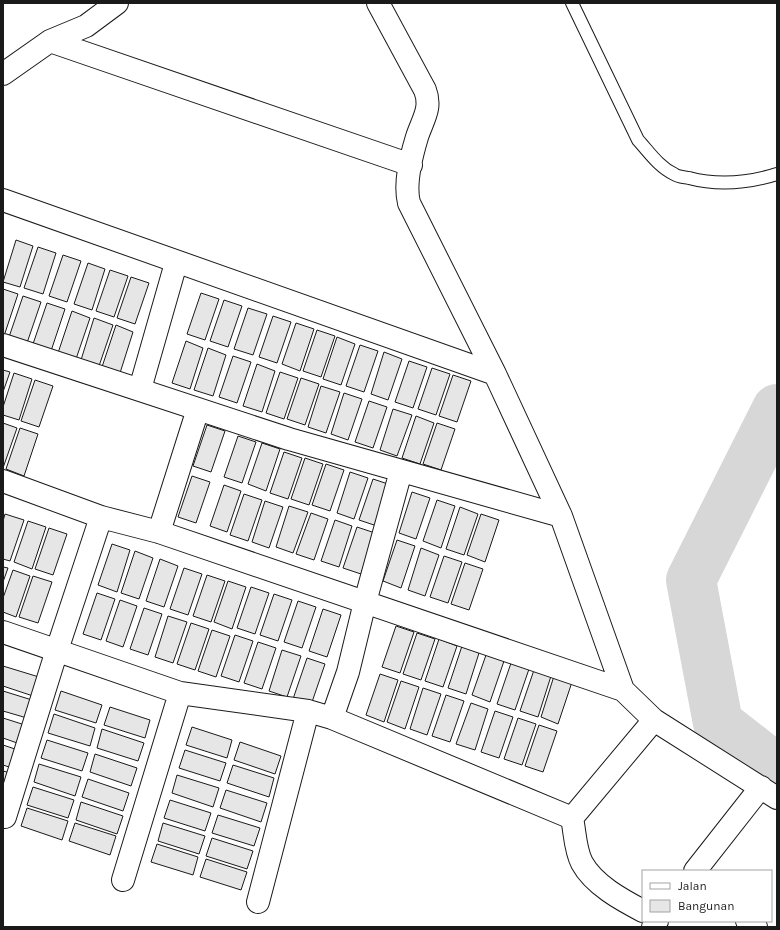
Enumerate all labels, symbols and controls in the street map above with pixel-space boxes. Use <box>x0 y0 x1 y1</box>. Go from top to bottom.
legend <box>642 870 772 922</box>
text: Jalan <box>678 879 707 893</box>
text: Bangunan <box>678 899 734 913</box>

